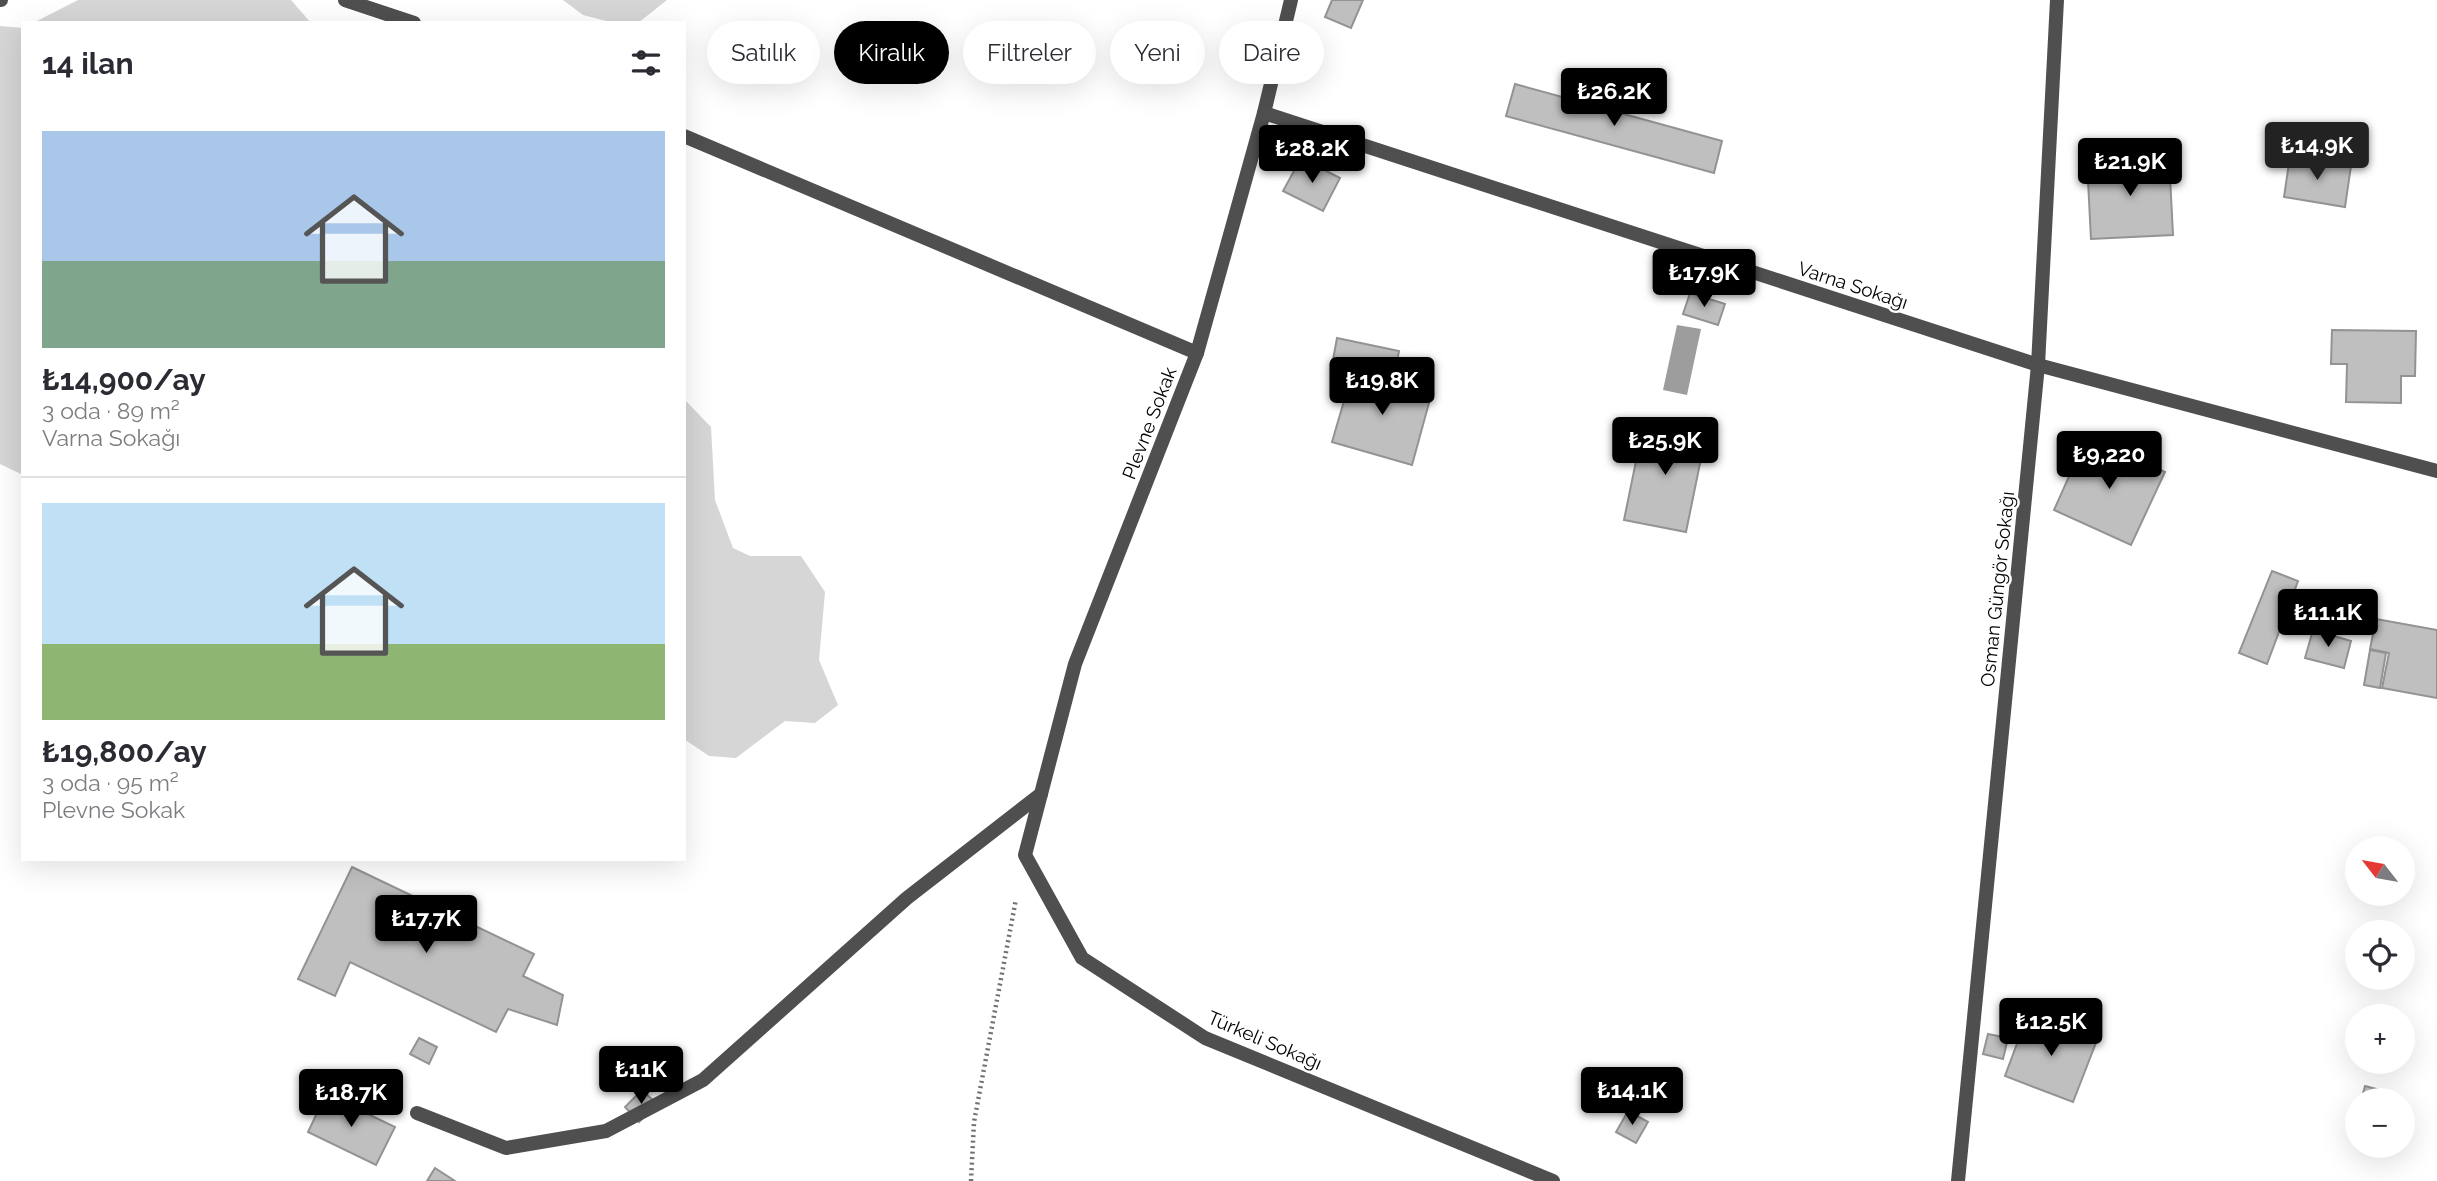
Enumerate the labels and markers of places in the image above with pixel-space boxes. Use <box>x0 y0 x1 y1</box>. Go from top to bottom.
pin: ₺26.2K <box>1557 68 1671 128</box>
pin: ₺14.9K <box>2260 122 2374 182</box>
pin: ₺28.2K <box>1255 125 1369 185</box>
pin: ₺21.9K <box>2073 138 2187 198</box>
pin: ₺17.9K <box>1647 250 1761 309</box>
pin: ₺19.8K <box>1325 358 1439 417</box>
pin: ₺25.9K <box>1608 418 1722 477</box>
pin: ₺9,220 <box>2052 432 2166 491</box>
pin: ₺11.1K <box>2271 590 2385 649</box>
pin: ₺17.7K <box>369 895 483 955</box>
pin: ₺12.5K <box>1994 998 2108 1058</box>
pin: ₺11K <box>600 1046 682 1106</box>
pin: ₺14.1K <box>1575 1068 1689 1127</box>
pin: ₺18.7K <box>294 1070 408 1129</box>

